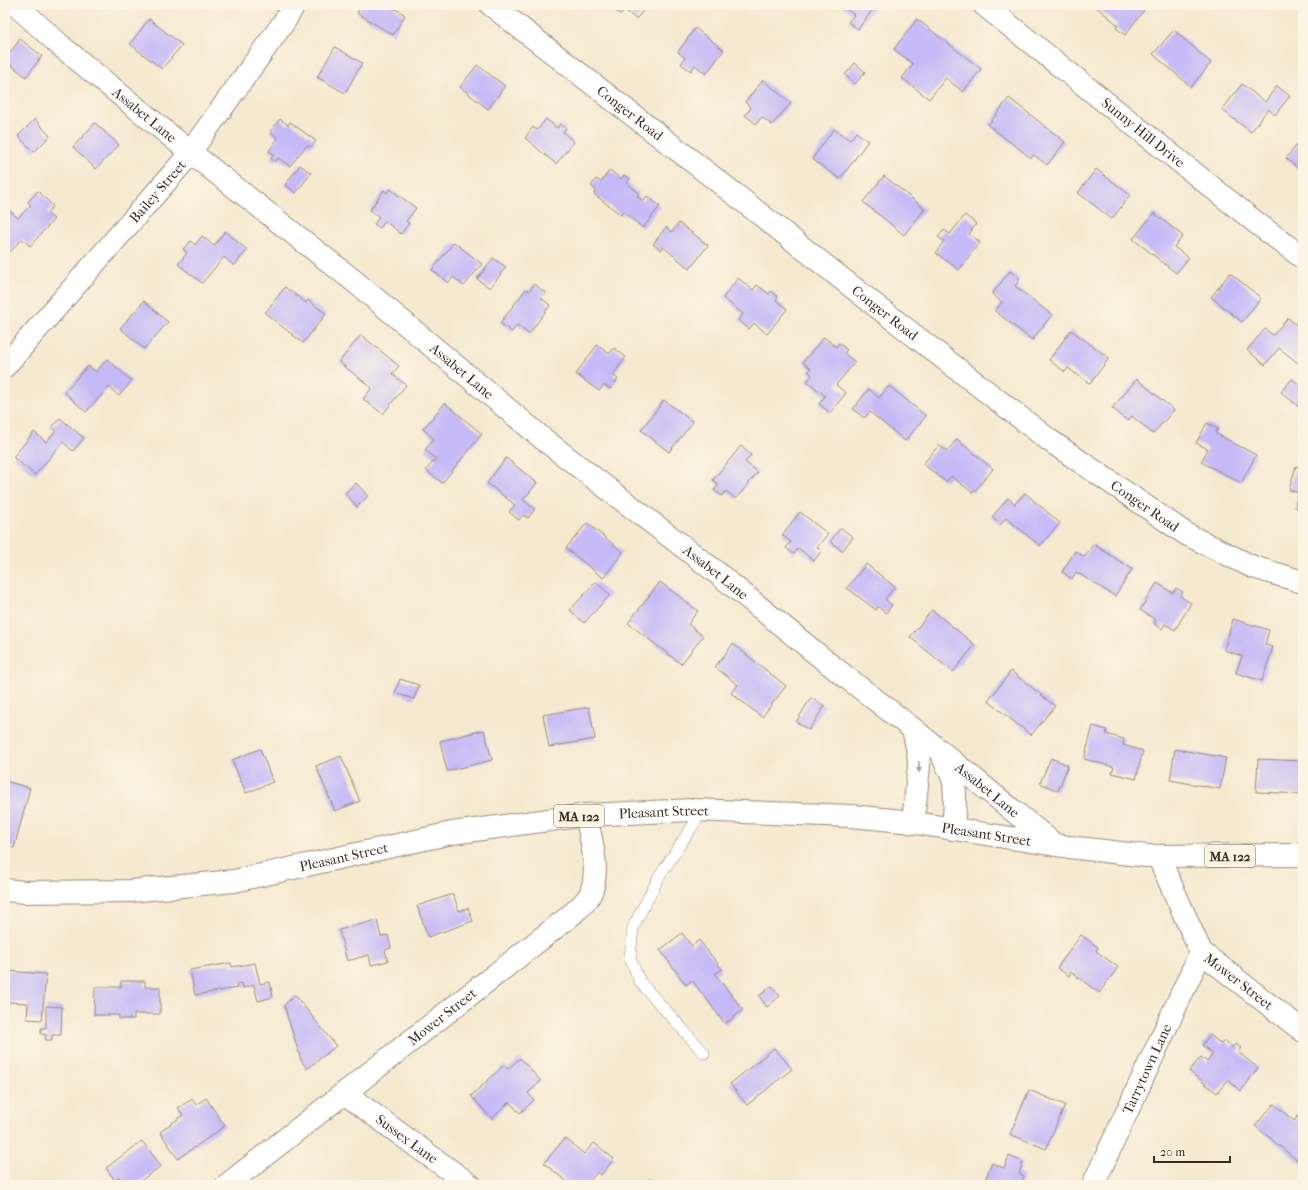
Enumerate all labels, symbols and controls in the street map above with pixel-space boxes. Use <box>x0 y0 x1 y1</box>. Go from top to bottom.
street label: Conger Road <box>593 82 666 145</box>
street label: Assabet Lane <box>108 83 180 146</box>
street label: Sunny Hill Drive <box>1098 94 1188 171</box>
street label: Bailey Street <box>126 157 190 226</box>
street label: Conger Road <box>848 282 922 344</box>
street label: Assabet Lane <box>425 339 497 403</box>
street label: Conger Road <box>1107 477 1183 536</box>
street label: Assabet Lane <box>679 541 751 604</box>
street label: Assabet Lane <box>951 758 1023 821</box>
one-way arrow <box>916 761 922 774</box>
street label: Pleasant Street <box>618 802 709 822</box>
road number: MA 122 <box>554 805 604 827</box>
street label: Pleasant Street <box>940 819 1032 850</box>
street label: Pleasant Street <box>298 839 390 875</box>
road number: MA 122 <box>1205 845 1255 867</box>
street label: Mower Street <box>1201 950 1276 1014</box>
street label: Mower Street <box>404 985 480 1049</box>
street label: Tarrytown Lane <box>1119 1021 1176 1117</box>
street label: Sussex Lane <box>372 1111 441 1168</box>
scale bar <box>1154 1138 1230 1164</box>
text: 20 m <box>1160 1145 1185 1159</box>

